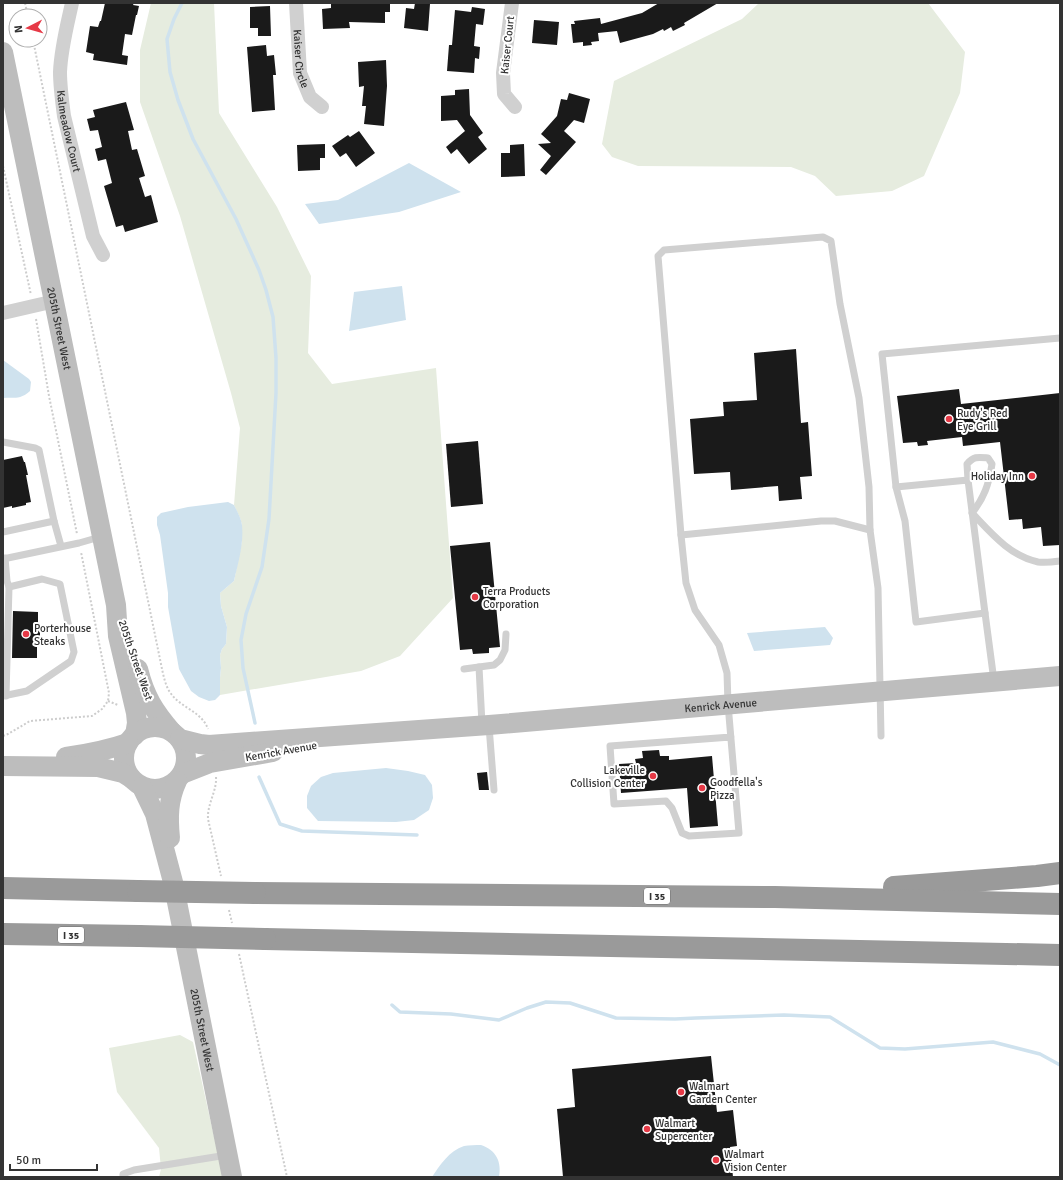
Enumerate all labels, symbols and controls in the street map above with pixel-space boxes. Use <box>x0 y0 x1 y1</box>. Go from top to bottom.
north arrow <box>8 8 48 48</box>
street label: Kaiser Court <box>498 15 517 75</box>
text: N <box>12 25 25 33</box>
street label: Kaiser Circle <box>291 29 312 90</box>
street label: Kalmeadow Court <box>54 89 83 174</box>
street label: 205th Street West <box>44 286 74 371</box>
place label: Rudy's Red Eye Grill <box>957 407 1008 433</box>
marker: Rudy's Red Eye Grill <box>944 414 954 424</box>
place label: Holiday Inn <box>971 470 1024 483</box>
marker: Holiday Inn <box>1027 471 1037 481</box>
place label: Terra Products Corporation <box>483 585 551 611</box>
marker: Terra Products Corporation <box>470 592 480 602</box>
street label: 205th Street West <box>116 618 155 702</box>
place label: Porterhouse Steaks <box>34 622 91 648</box>
marker: Porterhouse Steaks <box>21 629 31 639</box>
street label: Kenrick Avenue <box>684 696 758 715</box>
street label: Kenrick Avenue <box>244 739 318 764</box>
place label: Lakeville Collision Center <box>570 764 645 790</box>
marker: Lakeville Collision Center <box>648 771 658 781</box>
place label: Goodfella's Pizza <box>710 776 763 802</box>
marker: Goodfella's Pizza <box>697 783 707 793</box>
road number: I 35 <box>644 888 670 904</box>
road number: I 35 <box>58 927 84 943</box>
street label: 205th Street West <box>187 987 217 1073</box>
place label: Walmart Garden Center <box>689 1080 757 1106</box>
marker: Walmart Garden Center <box>676 1087 686 1097</box>
place label: Walmart Supercenter <box>655 1117 712 1143</box>
marker: Walmart Supercenter <box>642 1124 652 1134</box>
scale bar <box>10 1146 97 1172</box>
place label: Walmart Vision Center <box>724 1148 787 1174</box>
text: 50 m <box>16 1153 41 1168</box>
marker: Walmart Vision Center <box>711 1155 721 1165</box>

